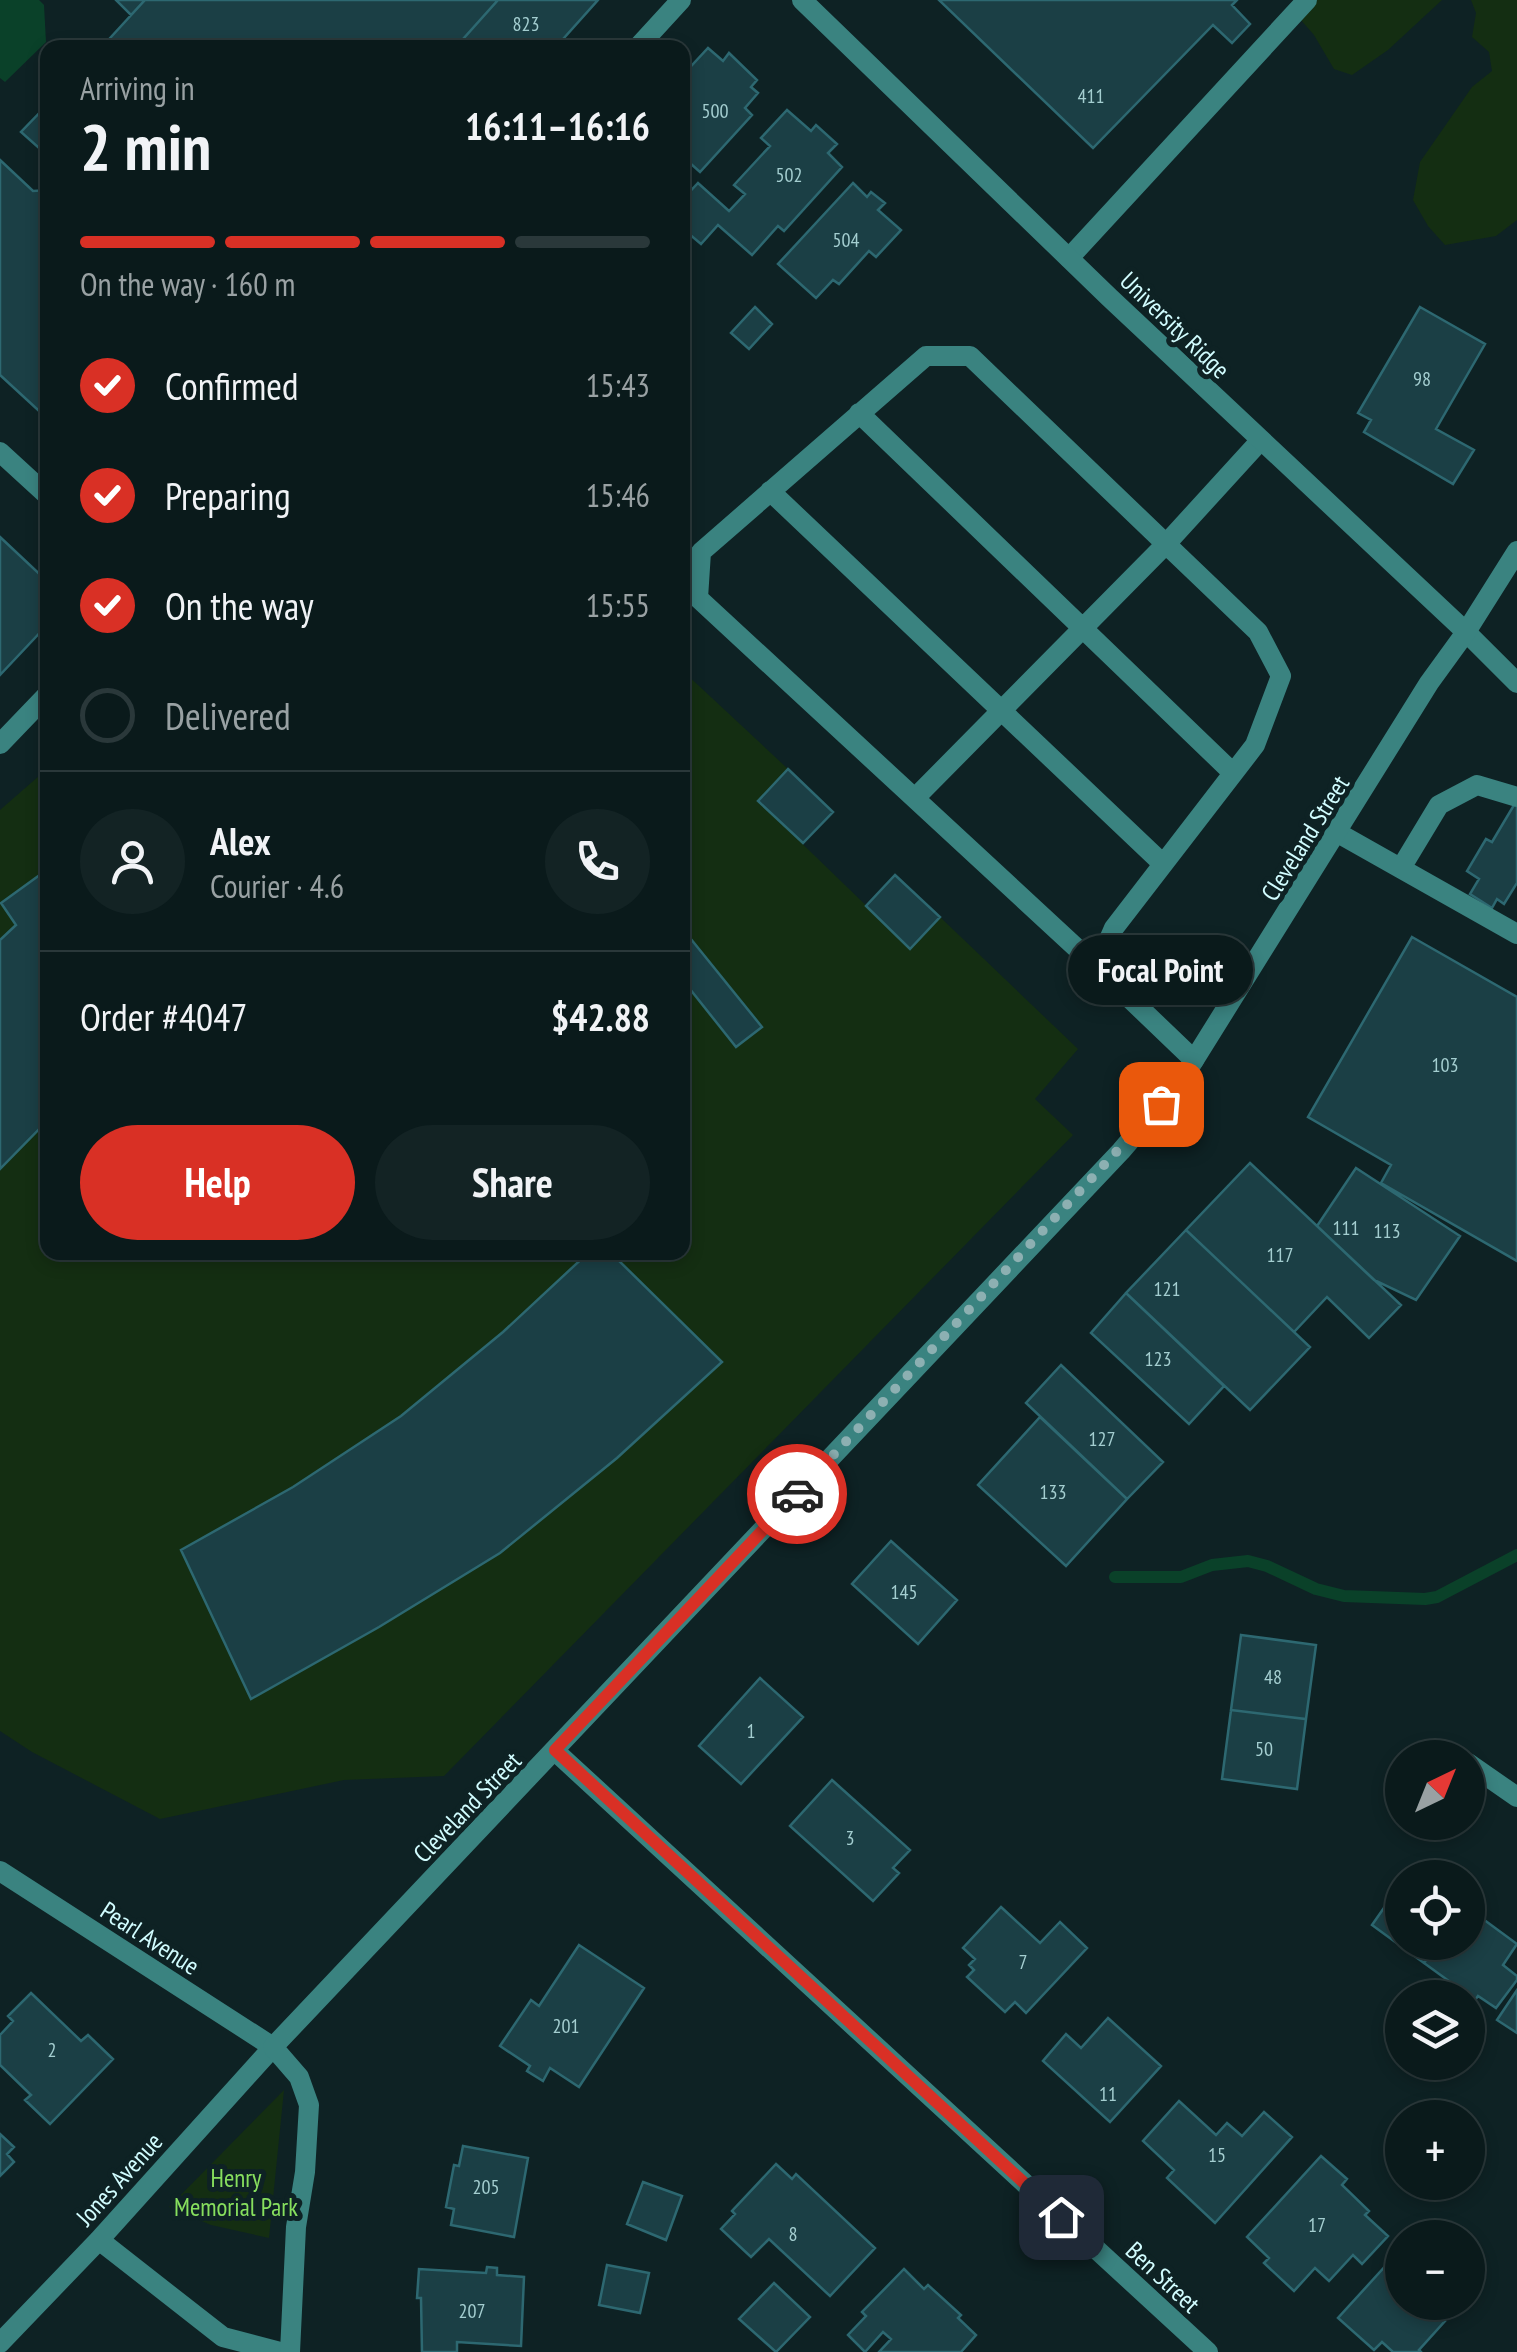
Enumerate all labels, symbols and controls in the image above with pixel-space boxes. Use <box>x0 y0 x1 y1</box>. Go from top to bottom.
house number: 823 <box>513 11 540 37</box>
text: Arriving in <box>80 67 195 109</box>
house number: 411 <box>1078 83 1105 109</box>
house number: 500 <box>702 98 729 124</box>
text: 16:11–16:16 <box>465 101 650 150</box>
text: 2 min <box>80 104 211 188</box>
house number: 502 <box>776 162 803 188</box>
house number: 504 <box>833 227 860 253</box>
text: On the way · 160 m <box>80 263 295 305</box>
street label: University Ridge <box>1113 265 1237 385</box>
icon: check <box>80 358 135 413</box>
text: Confirmed <box>165 361 298 410</box>
text: 15:43 <box>586 364 650 406</box>
house number: 98 <box>1413 366 1431 392</box>
icon: check <box>80 468 135 523</box>
text: Preparing <box>165 471 291 520</box>
text: 15:46 <box>586 474 650 516</box>
icon: check <box>80 578 135 633</box>
text: On the way <box>165 581 313 630</box>
text: 15:55 <box>586 584 650 626</box>
text: Delivered <box>165 691 291 740</box>
street label: Cleveland Street <box>1254 769 1356 907</box>
button: person <box>80 809 185 914</box>
button: phone <box>545 809 650 914</box>
text: Alex <box>210 816 271 865</box>
text: Courier · 4.6 <box>210 865 344 907</box>
callout: Focal Point <box>1068 934 1254 1004</box>
text: Focal Point <box>1098 949 1223 991</box>
text: Order #4047 <box>80 992 247 1041</box>
text: $42.88 <box>551 992 650 1041</box>
house number: 103 <box>1432 1052 1459 1078</box>
pin <box>1119 1062 1204 1147</box>
icon: bag <box>1134 1077 1189 1132</box>
button: Help <box>80 1125 355 1240</box>
button: Share <box>375 1125 650 1240</box>
house number: 111 <box>1333 1215 1360 1241</box>
house number: 113 <box>1374 1218 1401 1244</box>
house number: 117 <box>1267 1242 1294 1268</box>
house number: 121 <box>1154 1276 1181 1302</box>
house number: 123 <box>1145 1346 1172 1372</box>
house number: 127 <box>1089 1426 1116 1452</box>
courier <box>747 1444 847 1544</box>
icon: car <box>770 1467 825 1522</box>
house number: 133 <box>1040 1479 1067 1505</box>
house number: 145 <box>891 1579 918 1605</box>
house number: 48 <box>1264 1664 1282 1690</box>
house number: 1 <box>747 1718 756 1744</box>
house number: 50 <box>1255 1736 1273 1762</box>
north arrow <box>1385 1740 1485 1840</box>
map controls <box>1385 1740 1485 2320</box>
street label: Cleveland Street <box>406 1745 528 1869</box>
house number: 3 <box>846 1825 855 1851</box>
button: locate <box>1385 1860 1485 1960</box>
street label: Pearl Avenue <box>95 1894 205 1982</box>
house number: 7 <box>1019 1949 1028 1975</box>
button: layers <box>1385 1980 1485 2080</box>
house number: 201 <box>553 2013 580 2039</box>
house number: 2 <box>48 2037 57 2063</box>
house number: 11 <box>1099 2081 1117 2107</box>
button: + <box>1385 2100 1485 2200</box>
street label: Jones Avenue <box>68 2126 169 2233</box>
house number: 15 <box>1208 2142 1226 2168</box>
park label: Henry Memorial Park <box>174 2162 298 2223</box>
house number: 205 <box>473 2174 500 2200</box>
pin <box>1019 2175 1104 2260</box>
icon: home <box>1034 2190 1089 2245</box>
house number: 17 <box>1308 2212 1326 2238</box>
button: − <box>1385 2220 1485 2320</box>
house number: 8 <box>789 2221 798 2247</box>
street label: Ben Street <box>1119 2235 1207 2320</box>
house number: 207 <box>459 2298 486 2324</box>

